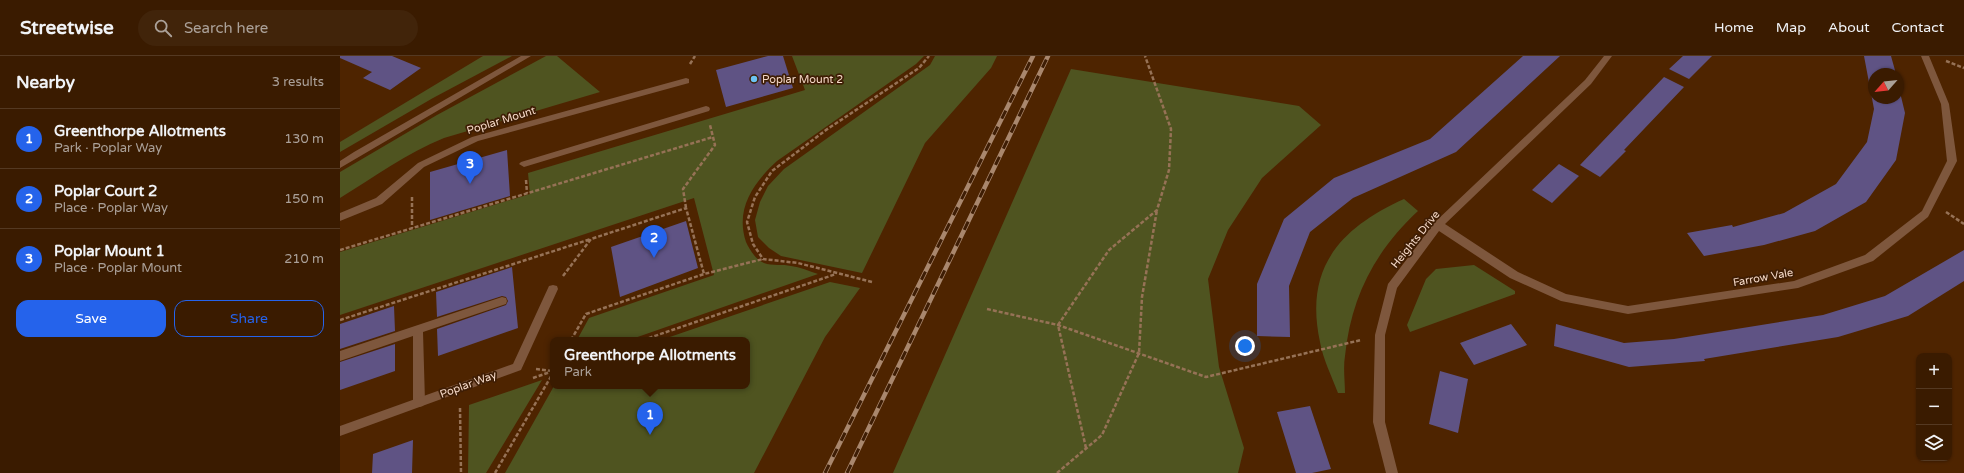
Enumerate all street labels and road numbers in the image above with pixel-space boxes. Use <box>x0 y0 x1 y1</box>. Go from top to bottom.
street label: Poplar Mount <box>465 104 537 137</box>
street label: Heights Drive <box>1388 208 1442 271</box>
street label: Farrow Vale <box>1732 266 1794 289</box>
street label: Poplar Way <box>438 368 498 401</box>

